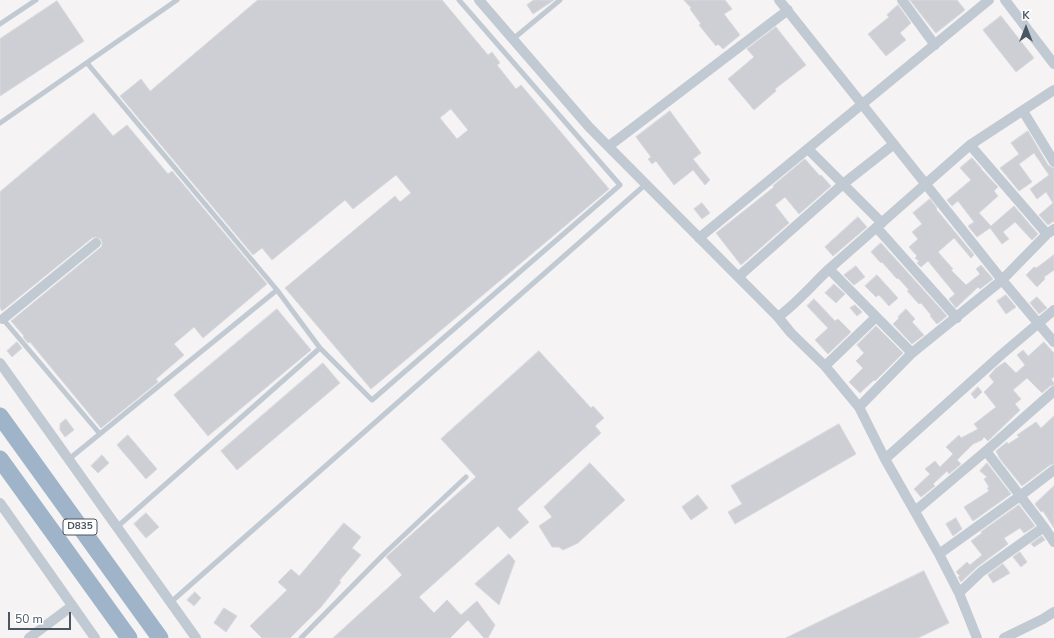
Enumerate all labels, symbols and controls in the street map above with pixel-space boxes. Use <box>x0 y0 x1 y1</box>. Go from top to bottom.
north arrow <box>1006 8 1046 48</box>
text: K <box>1022 8 1030 23</box>
road number: D835 <box>63 519 97 535</box>
scale bar <box>10 604 73 630</box>
text: 50 m <box>15 611 43 627</box>

